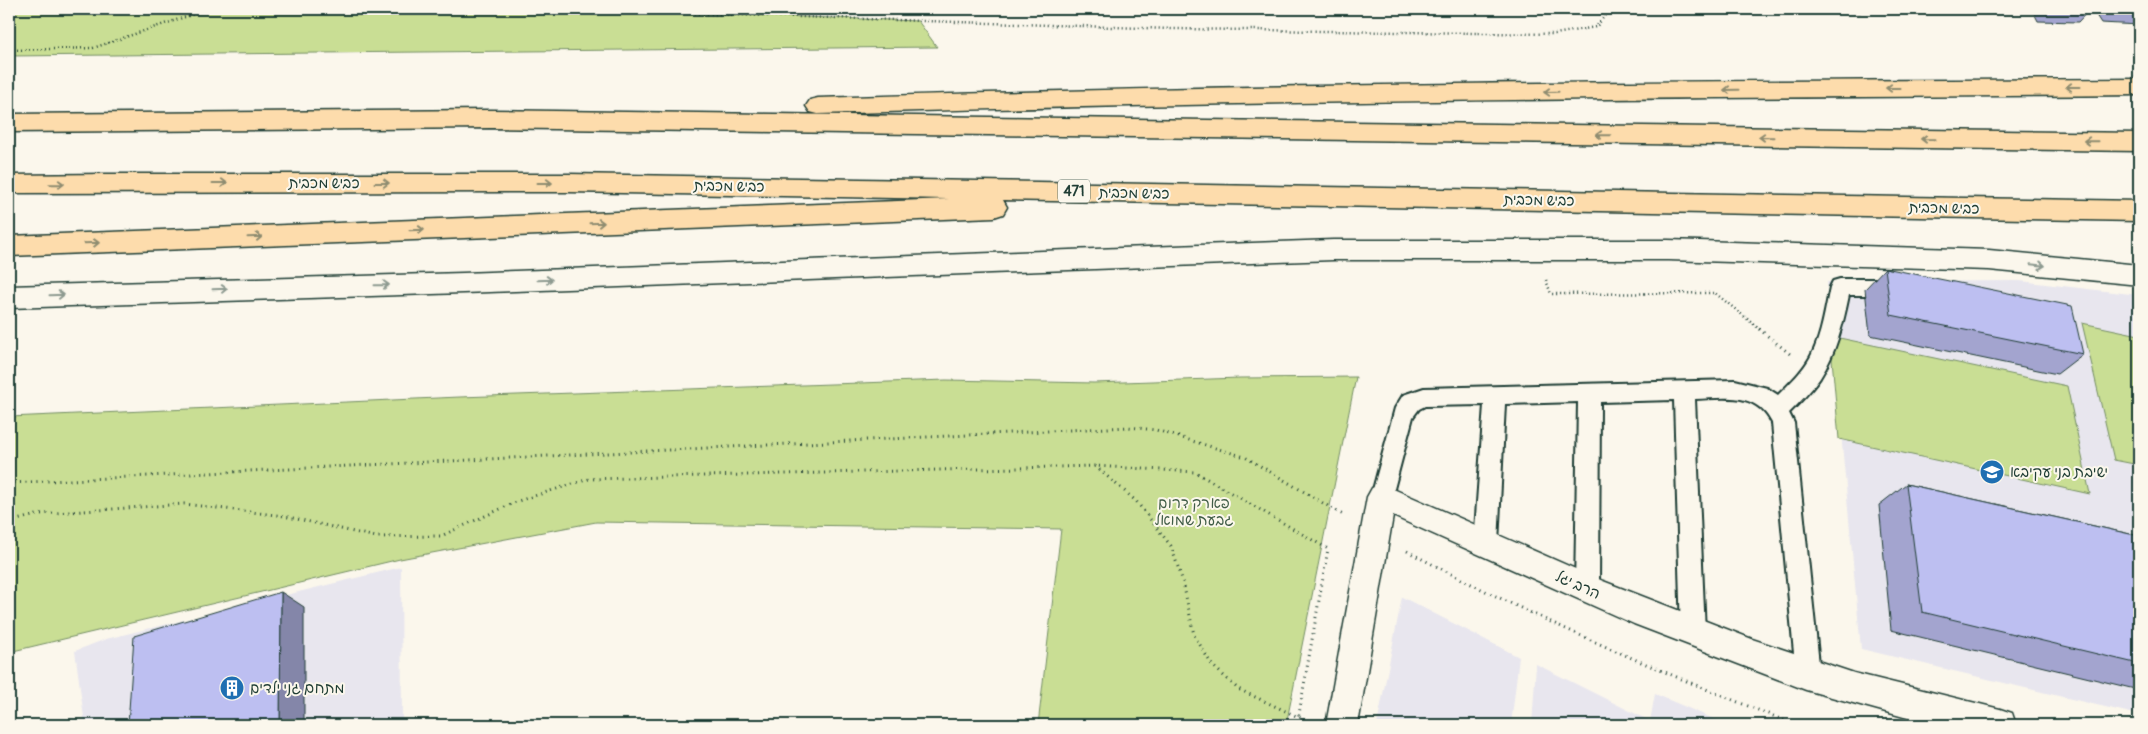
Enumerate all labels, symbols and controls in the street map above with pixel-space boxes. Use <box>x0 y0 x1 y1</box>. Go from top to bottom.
one-way arrow <box>2065 82 2082 92</box>
one-way arrow <box>1885 83 1902 93</box>
one-way arrow <box>1723 85 1739 95</box>
one-way arrow <box>1543 88 1559 97</box>
one-way arrow <box>1595 130 1611 139</box>
one-way arrow <box>1758 132 1774 142</box>
one-way arrow <box>1920 134 1936 144</box>
one-way arrow <box>2083 136 2099 146</box>
street label: כביש מכבית <box>287 174 360 193</box>
street label: כביש מכבית <box>692 176 765 197</box>
one-way arrow <box>212 178 228 188</box>
one-way arrow <box>374 178 390 188</box>
one-way arrow <box>536 178 553 188</box>
one-way arrow <box>49 179 65 188</box>
road number: 471 <box>1058 180 1090 202</box>
street label: כביש מכבית <box>1097 183 1170 204</box>
street label: כביש מכבית <box>1502 190 1575 211</box>
street label: כביש מכבית <box>1907 198 1980 219</box>
one-way arrow <box>588 218 605 228</box>
one-way arrow <box>409 226 425 235</box>
one-way arrow <box>247 232 263 241</box>
one-way arrow <box>84 238 100 248</box>
one-way arrow <box>2030 260 2046 269</box>
one-way arrow <box>536 275 552 285</box>
one-way arrow <box>374 280 390 290</box>
one-way arrow <box>212 285 228 294</box>
one-way arrow <box>49 291 65 300</box>
school or university icon: ישיבת בני עקיבא <box>1979 459 2005 485</box>
place label: ישיבת בני עקיבא <box>2010 463 2108 482</box>
park label: פארק דרום גבעת שמואל <box>1154 494 1234 530</box>
street label: הרב יגל <box>1552 567 1603 604</box>
building icon: מתחם גני ילדים <box>219 675 245 701</box>
place label: מתחם גני ילדים <box>250 679 344 698</box>

